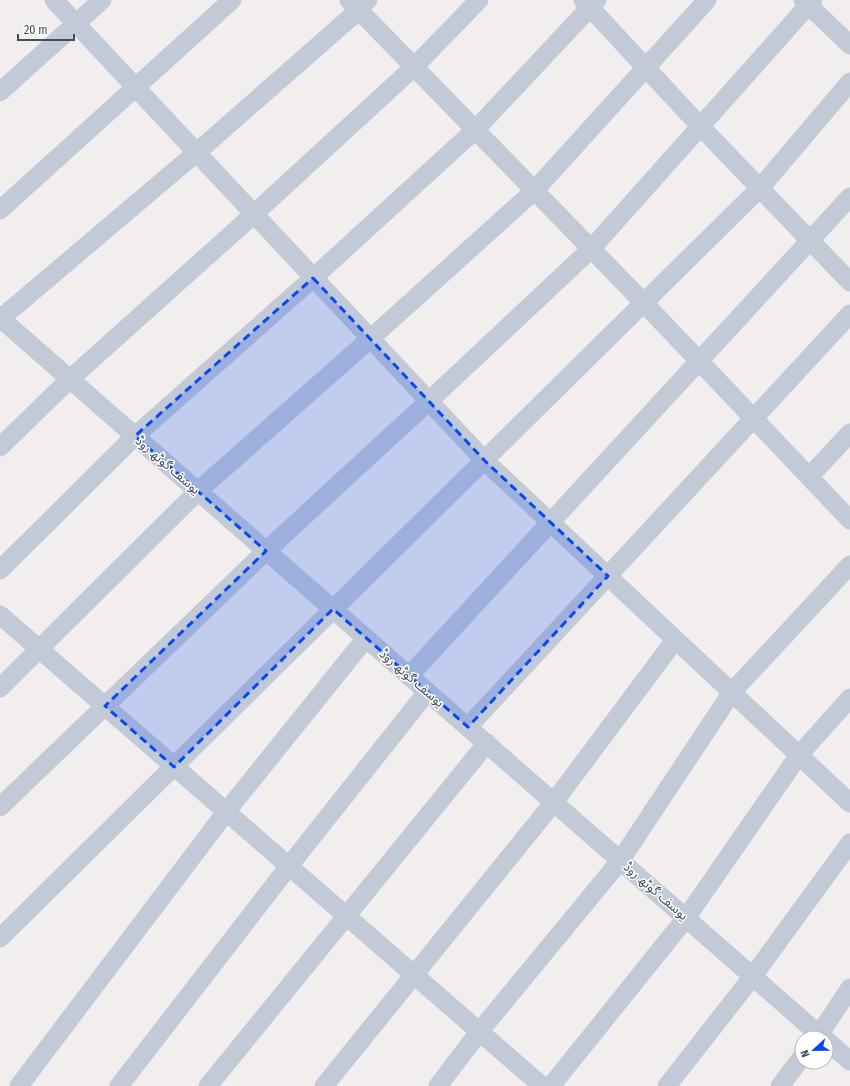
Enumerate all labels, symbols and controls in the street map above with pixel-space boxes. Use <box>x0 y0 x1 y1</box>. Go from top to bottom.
scale bar <box>18 16 74 42</box>
text: 20 m <box>24 23 48 37</box>
street label: یوسف گوٹھ روڈ <box>132 433 203 498</box>
street label: یوسف گوٹھ روڈ <box>376 646 447 711</box>
street label: یوسف گوٹھ روڈ <box>620 859 691 924</box>
north arrow <box>794 1030 834 1070</box>
text: N <box>798 1048 812 1059</box>

